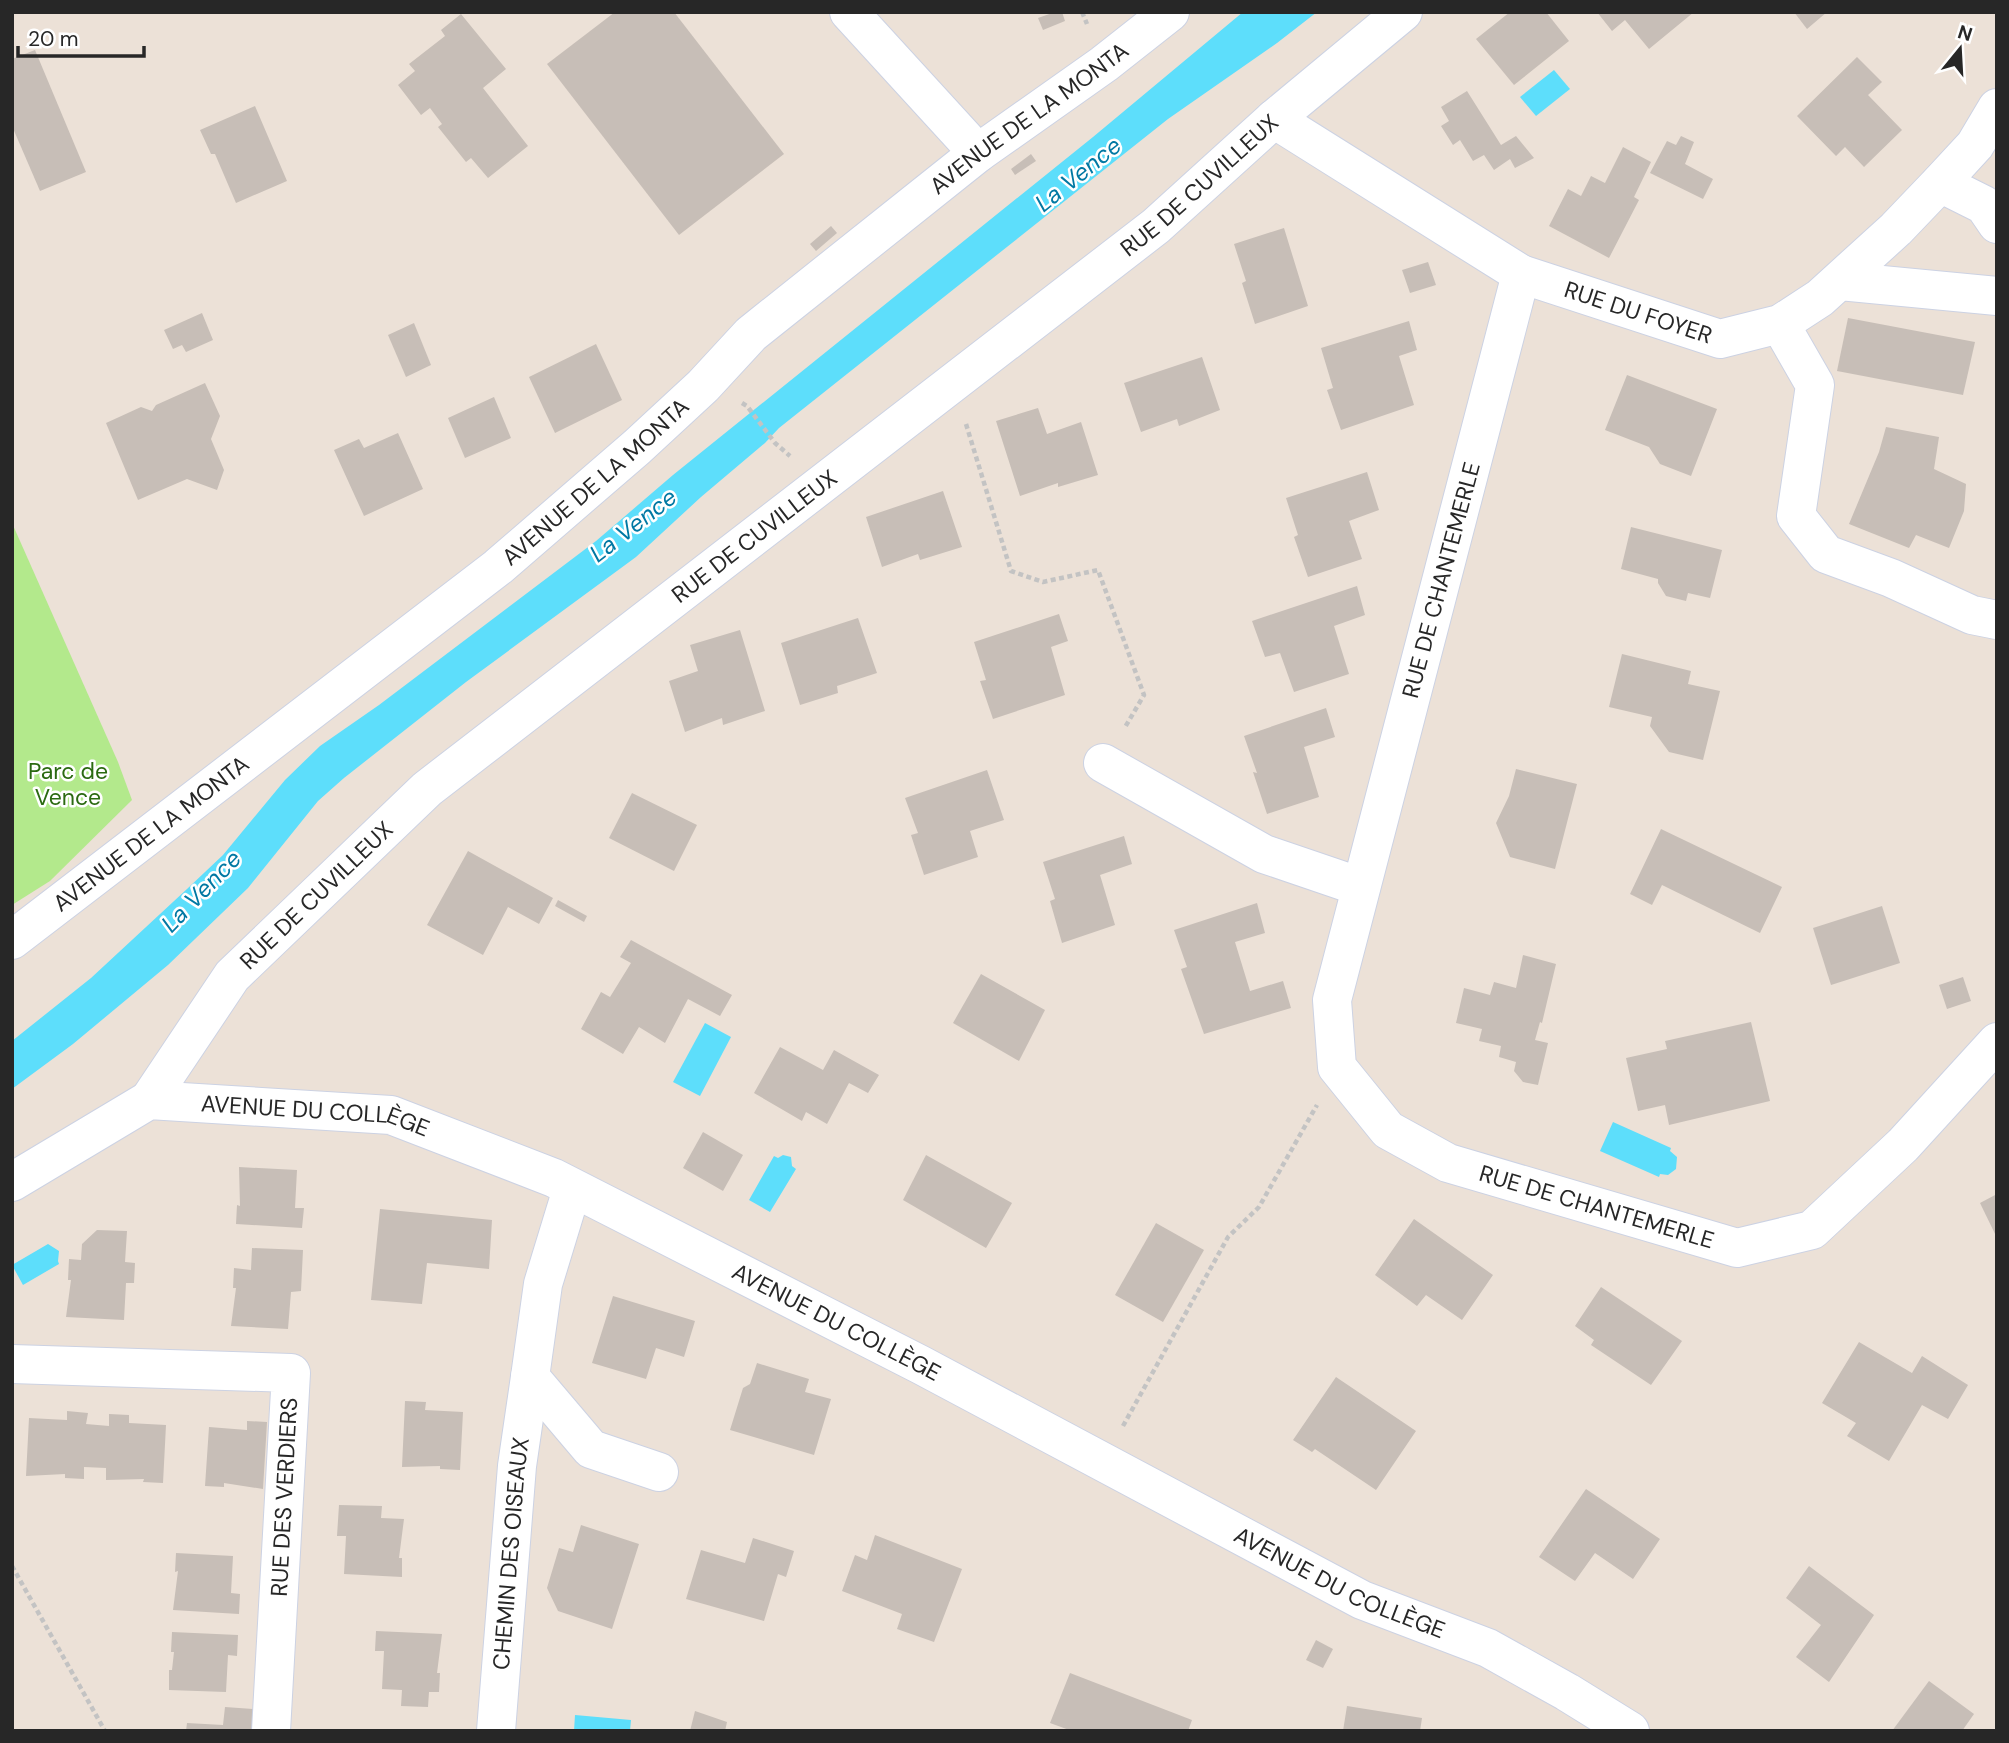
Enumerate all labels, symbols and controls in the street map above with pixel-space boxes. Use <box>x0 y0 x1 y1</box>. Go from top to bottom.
scale bar <box>18 14 144 58</box>
north arrow <box>1925 14 1995 84</box>
text: N <box>1955 19 1976 47</box>
text: 20 m <box>28 25 79 53</box>
street label: AVENUE DE LA MONTA <box>923 35 1135 201</box>
street label: RUE DE CUVILLEUX <box>1114 107 1285 263</box>
water label: La Vence <box>1028 130 1128 218</box>
street label: RUE DU FOYER <box>1560 274 1716 350</box>
street label: AVENUE DE LA MONTA <box>495 392 695 572</box>
street label: RUE DE CHANTEMERLE <box>1395 459 1487 701</box>
street label: RUE DE CUVILLEUX <box>665 463 843 610</box>
water label: La Vence <box>583 481 683 569</box>
street label: AVENUE DE LA MONTA <box>47 749 255 918</box>
park label: Parc de Vence <box>28 756 108 812</box>
street label: RUE DE CUVILLEUX <box>233 815 399 976</box>
water label: La Vence <box>154 843 248 939</box>
street label: AVENUE DU COLLÈGE <box>200 1088 434 1143</box>
street label: RUE DE CHANTEMERLE <box>1476 1158 1718 1255</box>
street label: AVENUE DU COLLÈGE <box>727 1256 946 1388</box>
street label: RUE DES VERDIERS <box>264 1397 304 1597</box>
street label: CHEMIN DES OISEAUX <box>486 1435 536 1671</box>
street label: AVENUE DU COLLÈGE <box>1229 1520 1449 1645</box>

